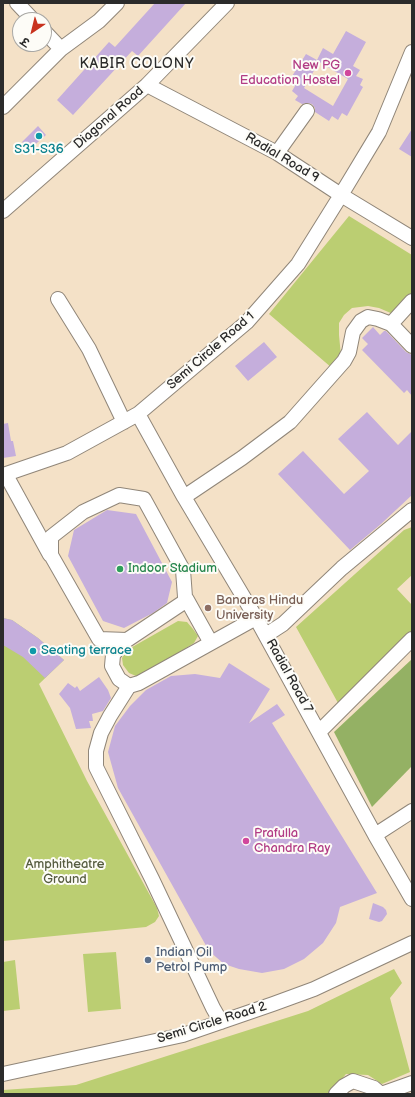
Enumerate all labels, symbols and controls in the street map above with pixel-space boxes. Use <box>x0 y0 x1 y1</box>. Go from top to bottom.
north arrow <box>12 12 52 52</box>
text: उ <box>19 34 32 49</box>
district label: KABIR COLONY <box>80 56 194 72</box>
place label: New PG Education Hostel <box>240 58 340 89</box>
marker: New PG Education Hostel <box>343 68 353 78</box>
street label: Diagonal Road <box>71 83 147 153</box>
street label: Radial Road 9 <box>242 130 322 186</box>
marker: S31-S36 <box>34 131 44 141</box>
place label: S31-S36 <box>14 142 64 158</box>
street label: Semi Circle Road 1 <box>164 309 258 393</box>
place label: Indoor Stadium <box>128 561 217 577</box>
marker: Indoor Stadium <box>115 564 125 574</box>
place label: Banaras Hindu University <box>216 593 303 624</box>
marker: Banaras Hindu University <box>203 603 213 613</box>
street label: Radial Road 7 <box>262 636 316 716</box>
place label: Seating terrace <box>41 643 132 659</box>
marker: Seating terrace <box>28 646 38 656</box>
place label: Prafulla Chandra Ray <box>254 826 330 857</box>
marker: Prafulla Chandra Ray <box>241 836 251 846</box>
park label: Amphitheatre Ground <box>26 857 104 888</box>
place label: Indian Oil Petrol Pump <box>156 945 227 976</box>
marker: Indian Oil Petrol Pump <box>143 955 153 965</box>
street label: Semi Circle Road 2 <box>156 999 268 1047</box>

